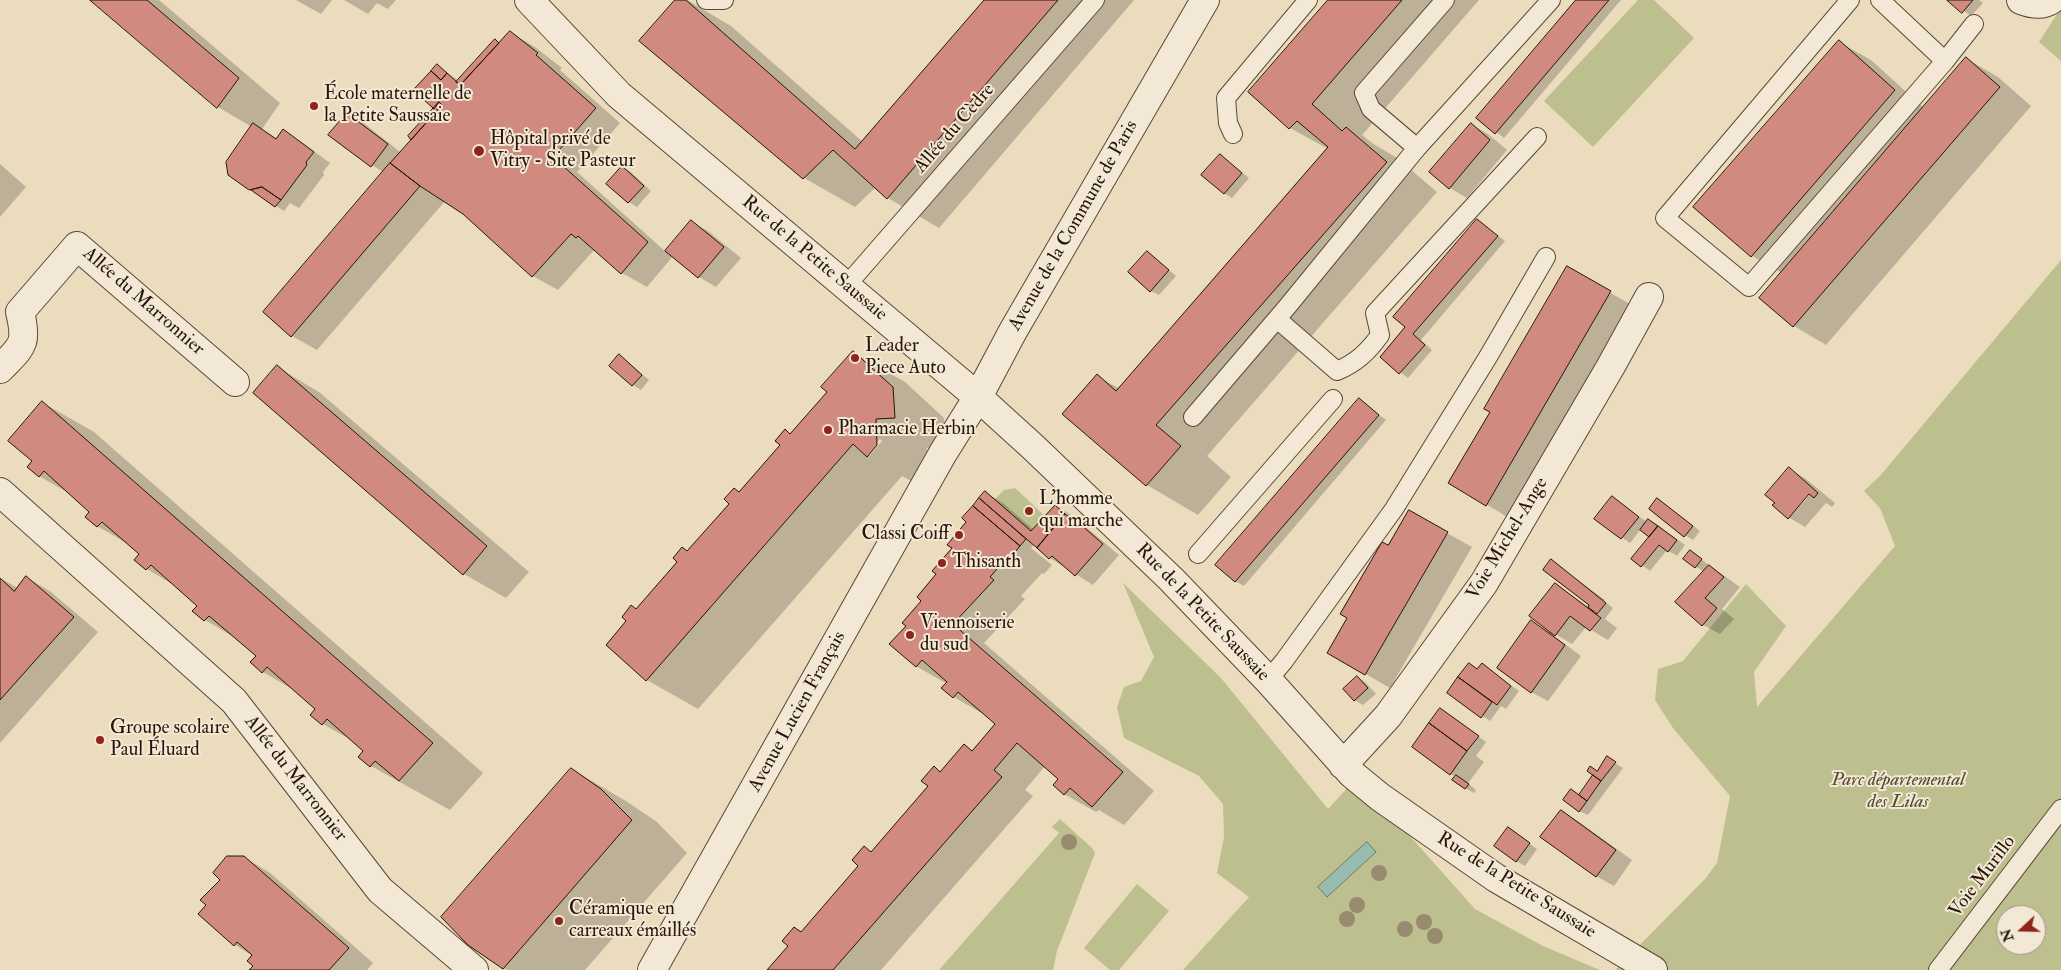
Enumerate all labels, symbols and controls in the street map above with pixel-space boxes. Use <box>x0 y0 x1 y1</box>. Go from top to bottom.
street label: Allée du Cèdre <box>910 80 1000 178</box>
place label: École maternelle de la Petite Saussaie <box>324 84 471 128</box>
marker: École maternelle de la Petite Saussaie <box>308 100 320 112</box>
street label: Avenue de la Commune de Paris <box>1004 117 1144 335</box>
place label: Hôpital privé de Vitry - Site Pasteur <box>490 129 635 173</box>
marker: Hôpital privé de Vitry - Site Pasteur <box>472 144 486 158</box>
street label: Rue de la Petite Saussaie <box>737 191 891 327</box>
street label: Allée du Marronnier <box>78 243 208 361</box>
place label: Leader Piece Auto <box>865 336 946 380</box>
marker: Leader Piece Auto <box>849 352 861 364</box>
place label: Pharmacie Herbin <box>838 419 976 441</box>
marker: Pharmacie Herbin <box>822 424 834 436</box>
street label: Voie Michel-Ange <box>1462 474 1554 604</box>
place label: L'homme qui marche <box>1039 489 1123 533</box>
marker: L'homme qui marche <box>1023 505 1035 517</box>
place label: Classi Coiff <box>861 524 949 546</box>
marker: Classi Coiff <box>953 529 965 541</box>
street label: Rue de la Petite Saussaie <box>1130 539 1274 687</box>
place label: Thisanth <box>952 552 1021 574</box>
marker: Thisanth <box>936 557 948 569</box>
place label: Viennoiserie du sud <box>920 613 1014 657</box>
street label: Avenue Lucien Français <box>744 628 852 796</box>
marker: Viennoiserie du sud <box>904 629 916 641</box>
street label: Allée du Marronnier <box>239 711 351 847</box>
place label: Groupe scolaire Paul Éluard <box>110 718 229 762</box>
marker: Groupe scolaire Paul Éluard <box>94 734 106 746</box>
park label: Parc départemental des Lilas <box>1831 770 1965 814</box>
street label: Rue de la Petite Saussaie <box>1432 828 1600 944</box>
street label: Voie Murillo <box>1945 832 2021 922</box>
place label: Céramique en carreaux émaillés <box>569 899 696 943</box>
north arrow <box>1996 905 2046 955</box>
marker: Céramique en carreaux émaillés <box>553 915 565 927</box>
text: N <box>1997 926 2018 944</box>

